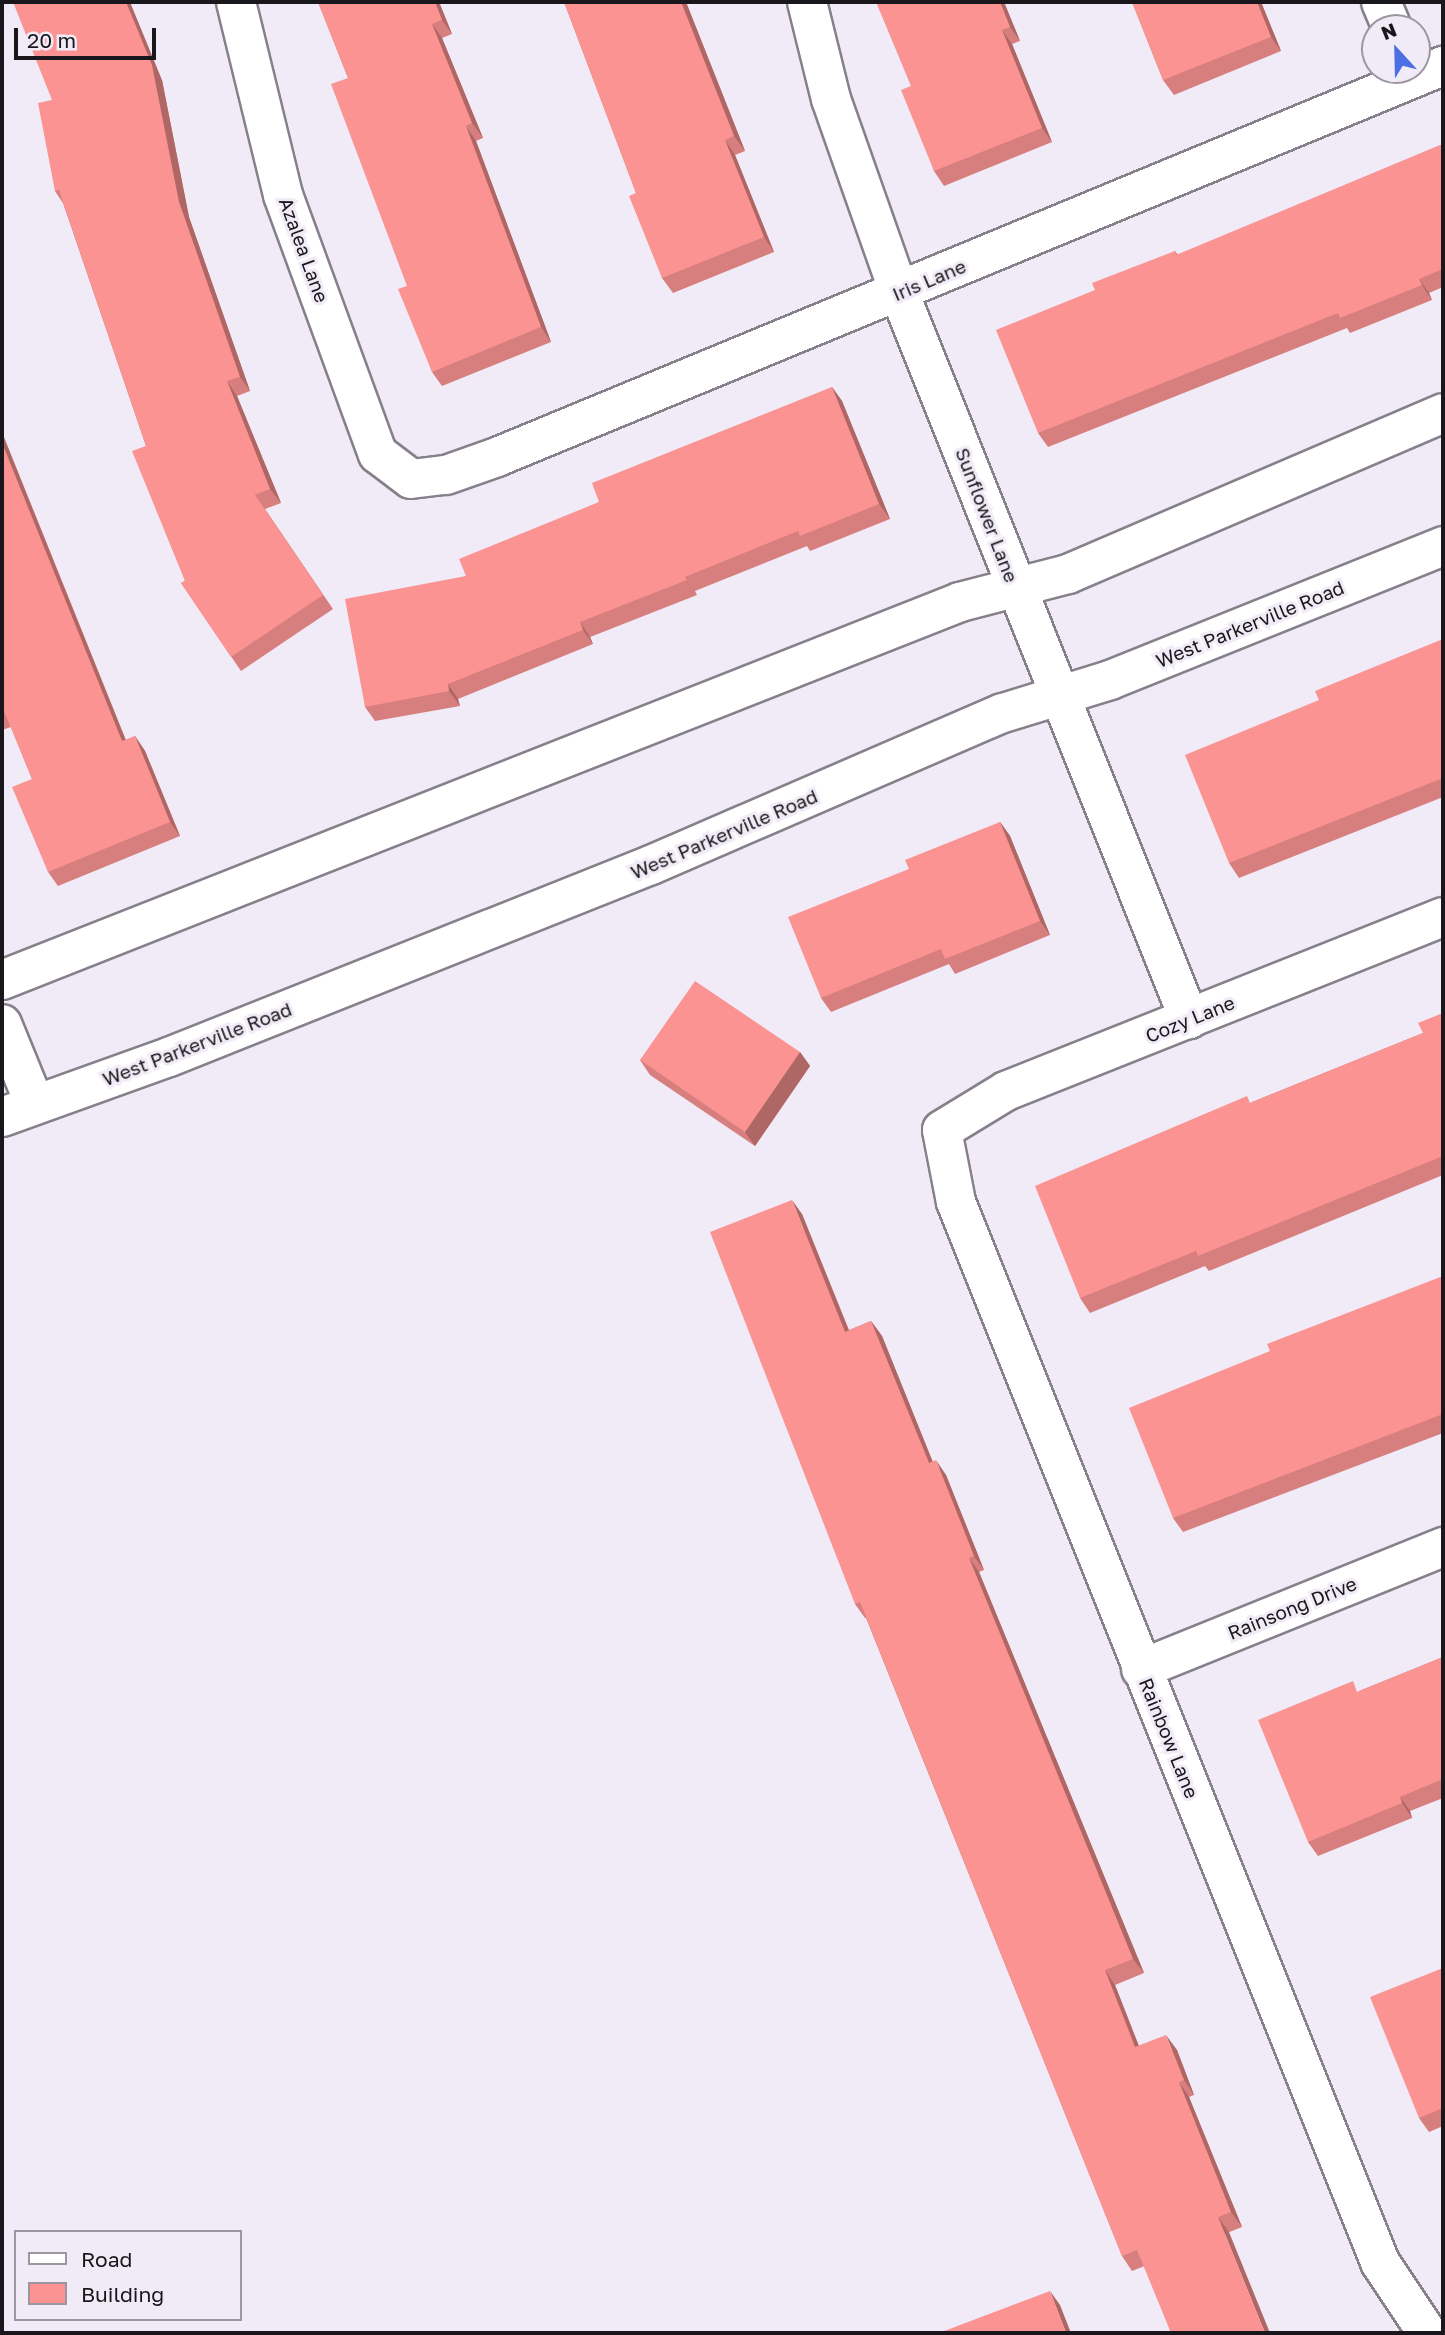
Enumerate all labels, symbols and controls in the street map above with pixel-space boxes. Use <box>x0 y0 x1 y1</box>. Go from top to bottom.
scale bar <box>18 14 159 58</box>
north arrow <box>1361 14 1431 84</box>
text: N <box>1378 18 1400 44</box>
text: 20 m <box>27 27 76 53</box>
street label: Azalea Lane <box>274 194 334 306</box>
street label: Iris Lane <box>889 254 969 306</box>
street label: Sunflower Lane <box>951 445 1023 585</box>
street label: West Parkerville Road <box>1153 576 1347 672</box>
street label: West Parkerville Road <box>627 784 821 884</box>
street label: Cozy Lane <box>1142 991 1238 1047</box>
street label: West Parkerville Road <box>99 997 295 1091</box>
street label: Rainsong Drive <box>1224 1572 1360 1644</box>
street label: Rainbow Lane <box>1135 1675 1203 1801</box>
legend <box>14 2230 242 2321</box>
text: Road <box>81 2246 132 2272</box>
text: Building <box>81 2281 164 2307</box>

